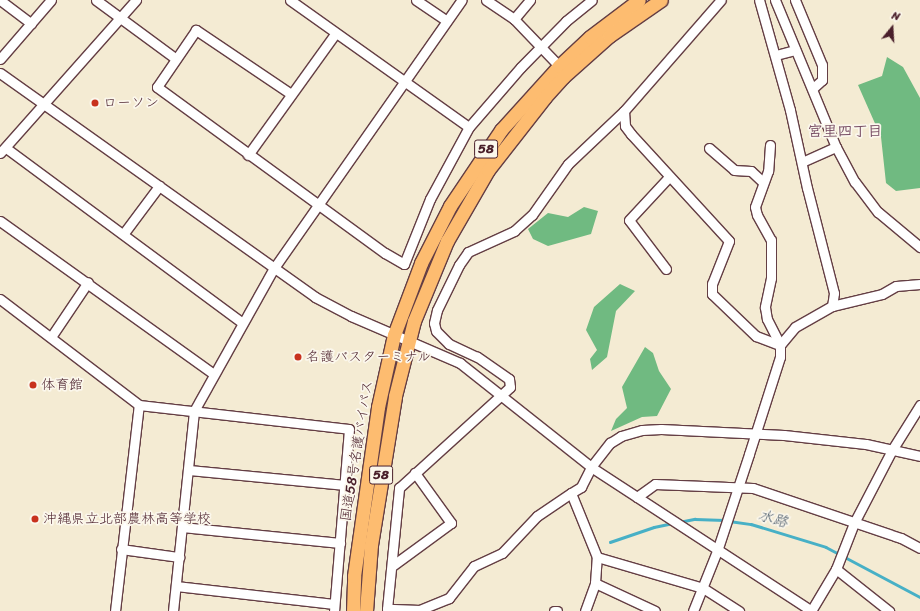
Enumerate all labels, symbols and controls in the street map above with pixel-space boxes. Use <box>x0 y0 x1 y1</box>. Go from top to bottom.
text: N <box>889 6 902 26</box>
north arrow <box>872 8 912 48</box>
place label: ローソン <box>103 95 159 111</box>
marker: ローソン <box>90 98 100 108</box>
district label: 宮里四丁目 <box>808 123 882 141</box>
road number: 58 <box>474 138 498 160</box>
place label: 名護バスターミナル <box>306 349 432 365</box>
marker: 名護バスターミナル <box>293 352 303 362</box>
place label: 体育館 <box>41 377 83 393</box>
street label: 国道58号名護バイパス <box>338 379 376 523</box>
marker: 体育館 <box>28 380 38 390</box>
road number: 58 <box>369 464 393 486</box>
water label: 水路 <box>756 506 790 532</box>
place label: 沖縄県立北部農林高等学校 <box>43 511 211 527</box>
marker: 沖縄県立北部農林高等学校 <box>30 514 40 524</box>

